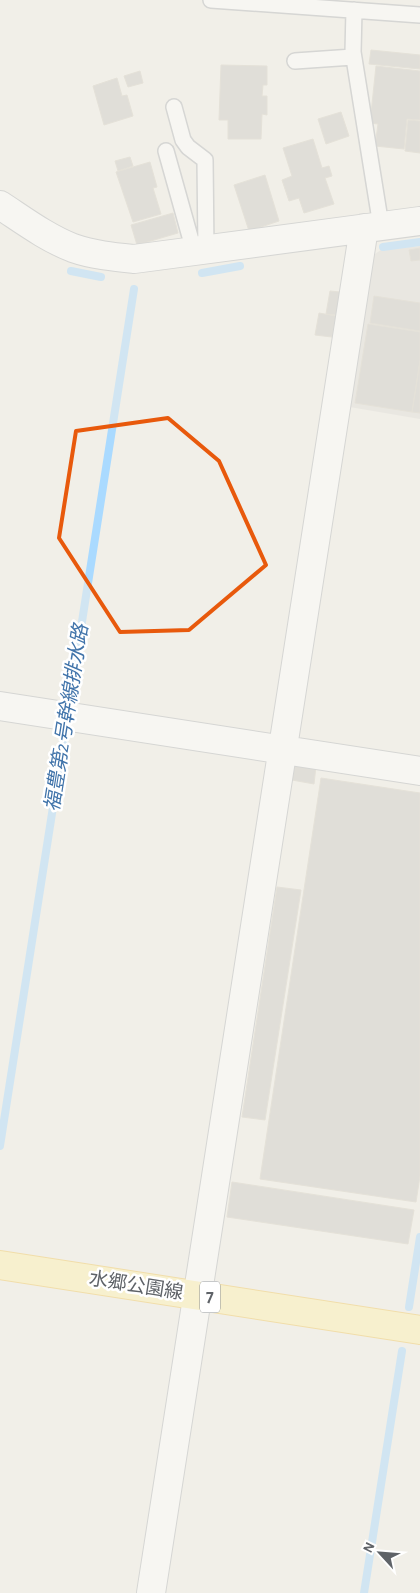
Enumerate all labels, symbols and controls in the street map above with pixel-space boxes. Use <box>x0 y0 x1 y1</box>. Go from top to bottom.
water label: 福豊第2号幹線排水路 <box>41 621 92 813</box>
street label: 水郷公園線 <box>88 1268 185 1303</box>
road number: 7 <box>200 1281 220 1312</box>
north arrow <box>355 1528 405 1578</box>
text: N <box>361 1540 378 1555</box>

